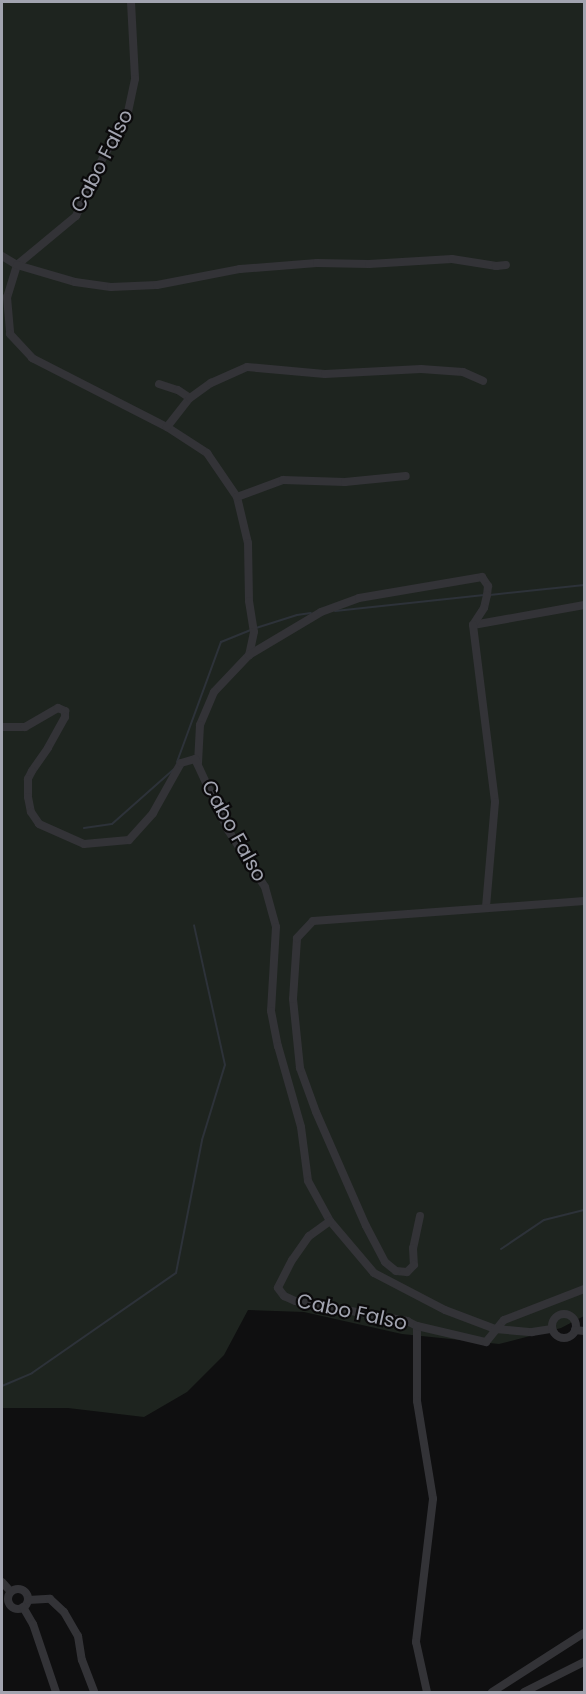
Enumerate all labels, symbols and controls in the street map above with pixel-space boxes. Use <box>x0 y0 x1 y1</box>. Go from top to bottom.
street label: Cabo Falso <box>66 105 138 217</box>
street label: Cabo Falso <box>196 776 272 886</box>
street label: Cabo Falso <box>295 1289 409 1335</box>

